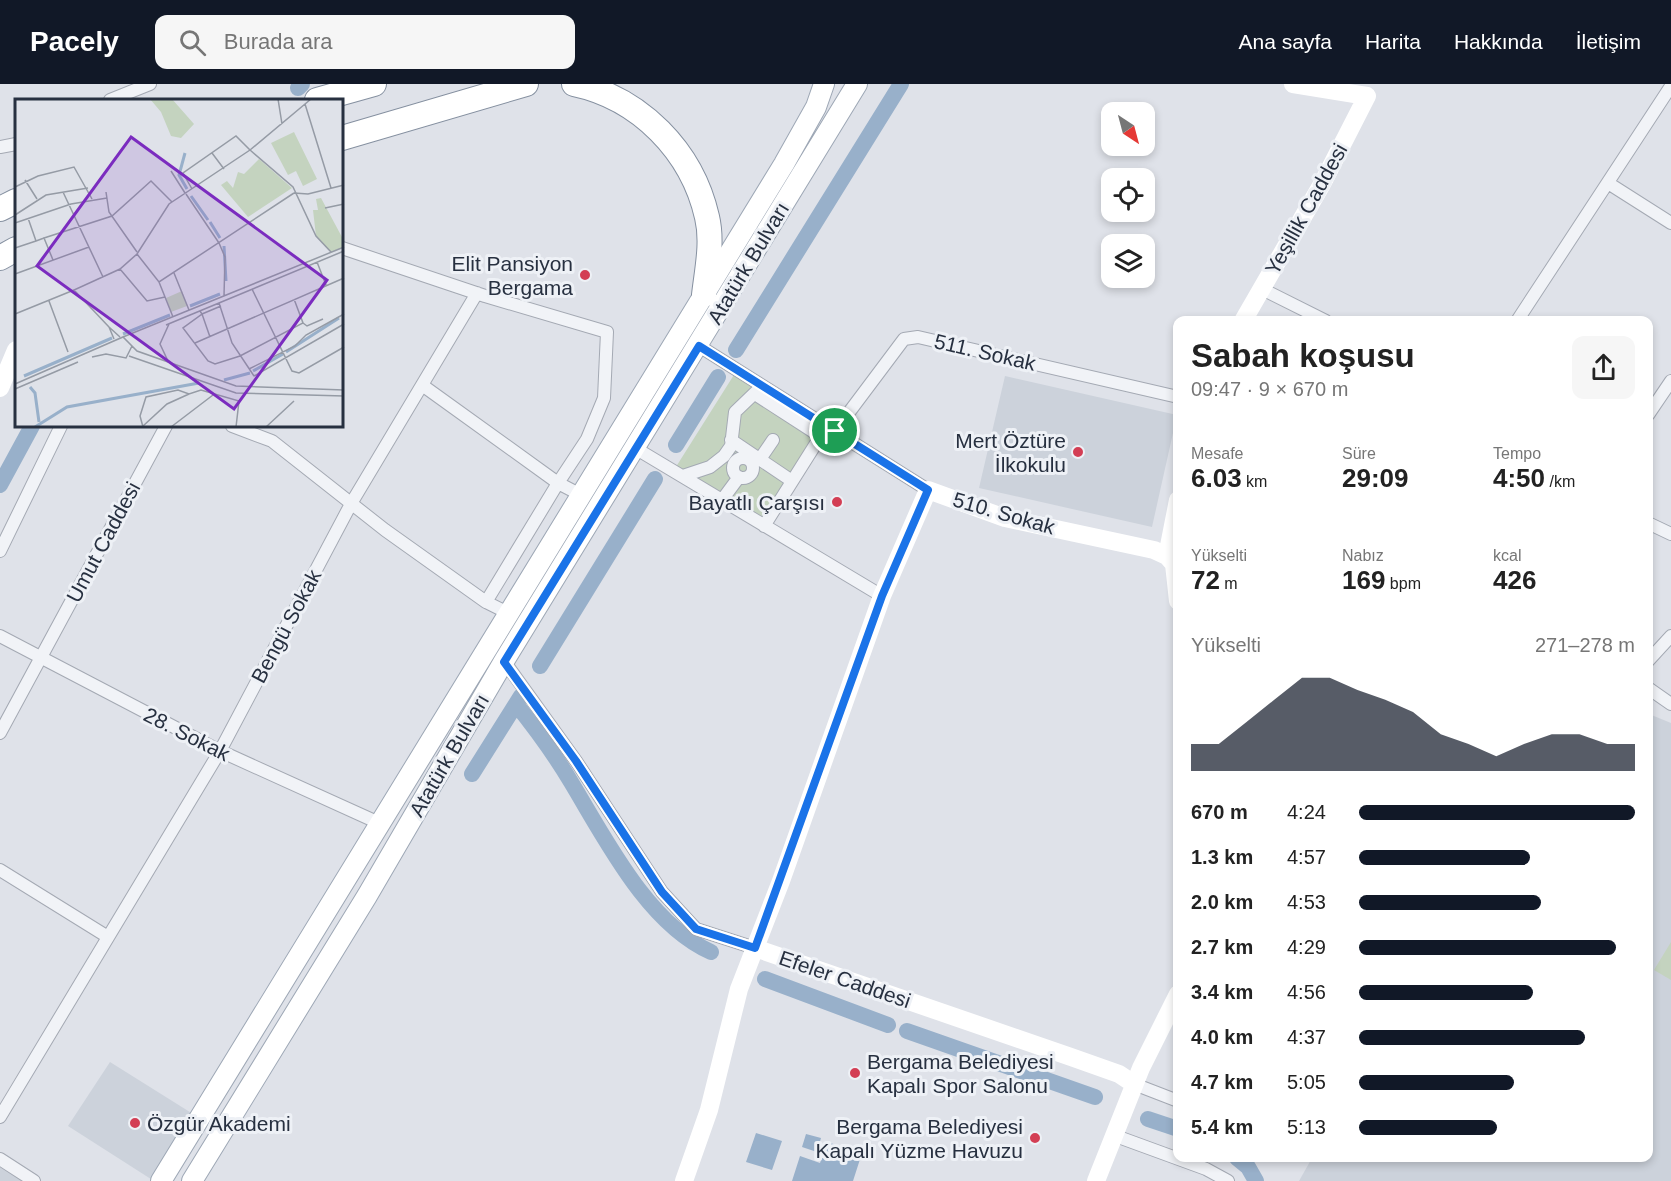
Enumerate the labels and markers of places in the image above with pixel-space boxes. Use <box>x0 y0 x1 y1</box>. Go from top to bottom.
place label: Elit Pansiyon Bergama <box>452 252 573 299</box>
marker: Elit Pansiyon Bergama <box>578 268 592 282</box>
pin <box>809 405 860 456</box>
place label: Mert Öztüre İlkokulu <box>955 429 1066 476</box>
marker: Mert Öztüre İlkokulu <box>1071 445 1085 459</box>
place label: Bayatlı Çarşısı <box>688 491 825 514</box>
marker: Bayatlı Çarşısı <box>830 495 844 509</box>
place label: Bergama Belediyesi Kapalı Spor Salonu <box>867 1050 1054 1097</box>
marker: Bergama Belediyesi Kapalı Spor Salonu <box>848 1066 862 1080</box>
place label: Özgür Akademi <box>147 1112 291 1135</box>
place label: Bergama Belediyesi Kapalı Yüzme Havuzu <box>816 1115 1023 1162</box>
marker: Özgür Akademi <box>128 1116 142 1130</box>
marker: Bergama Belediyesi Kapalı Yüzme Havuzu <box>1028 1131 1042 1145</box>

